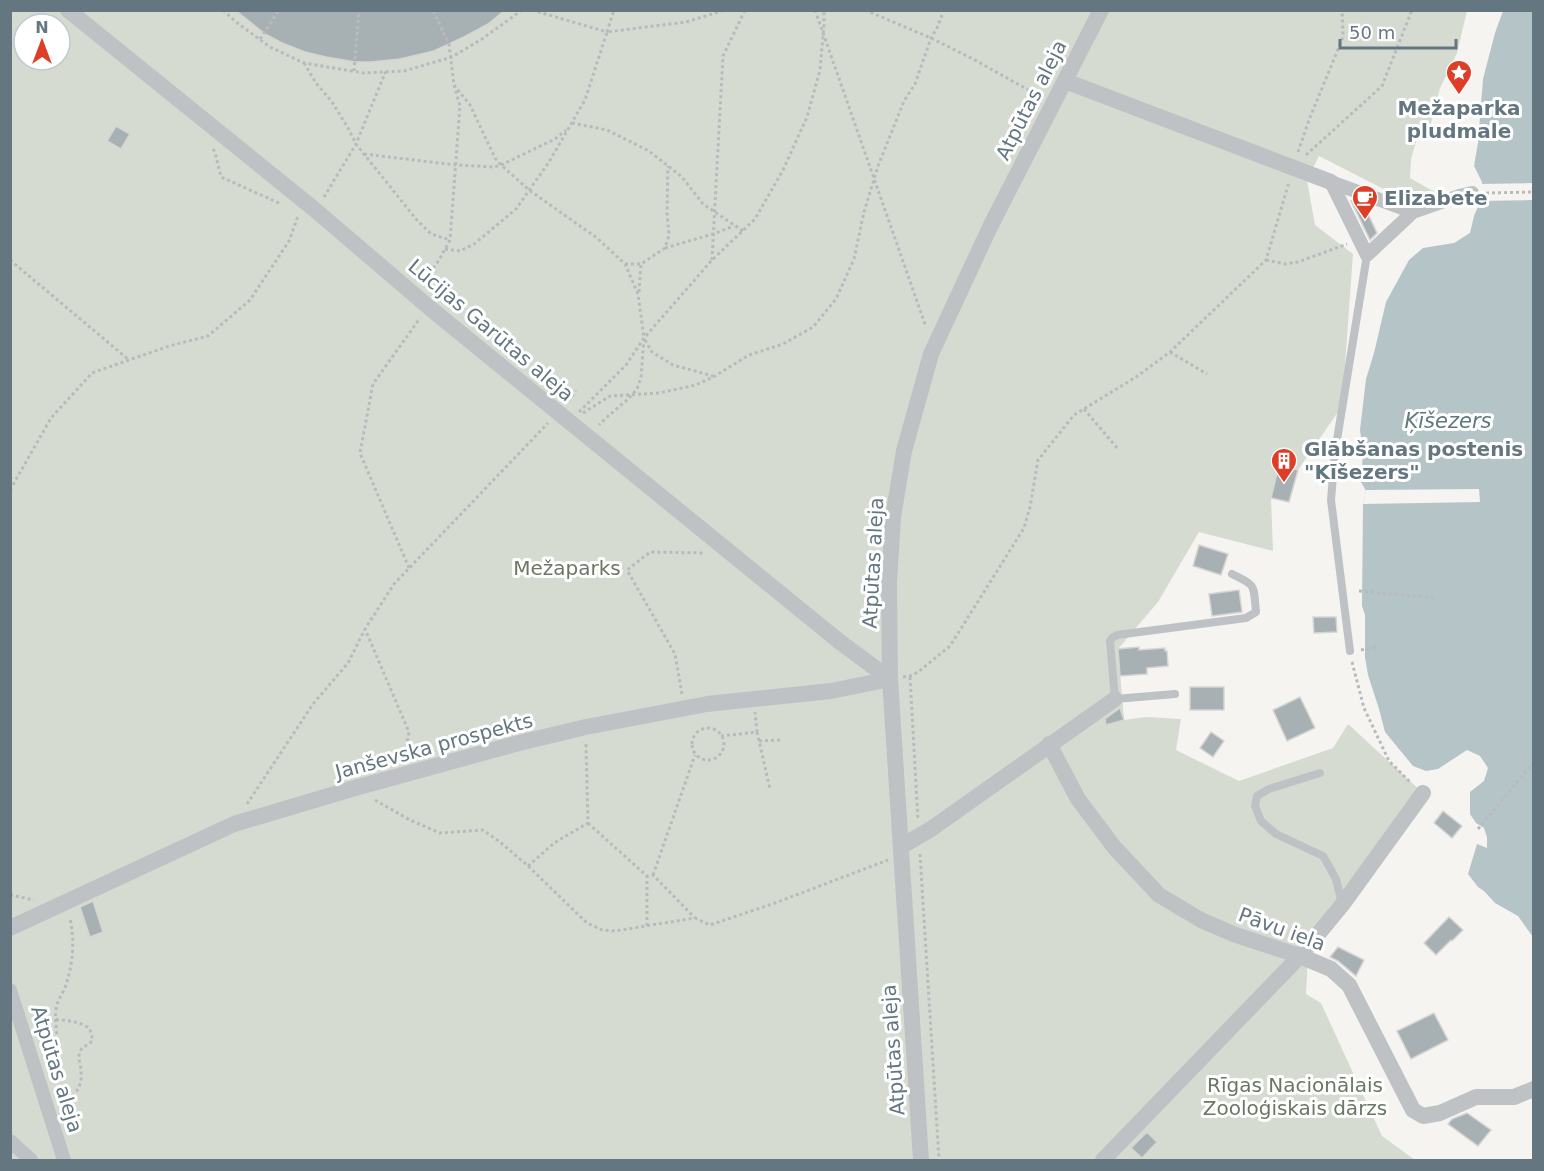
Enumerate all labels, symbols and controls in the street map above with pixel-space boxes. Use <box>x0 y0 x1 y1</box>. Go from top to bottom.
north arrow <box>12 12 72 72</box>
scale bar <box>1340 12 1456 50</box>
text: N <box>35 18 49 37</box>
text: 50 m <box>1349 22 1395 43</box>
street label: Atpūtas aleja <box>990 36 1072 164</box>
place icon: Mežaparka pludmale <box>1444 58 1474 96</box>
place label: Mežaparka pludmale <box>1397 96 1521 143</box>
cafe icon: Elizabete <box>1350 183 1380 221</box>
place label: Elizabete <box>1384 186 1488 210</box>
street label: Lūcijas Garūtas aleja <box>403 254 579 406</box>
water label: Ķīšezers <box>1405 409 1492 433</box>
place label: Glābšanas postenis "Ķīšezers" <box>1304 437 1523 484</box>
building icon: Glābšanas postenis "Ķīšezers" <box>1269 446 1299 484</box>
street label: Atpūtas aleja <box>858 497 888 629</box>
park label: Mežaparks <box>513 556 621 580</box>
street label: Janševska prospekts <box>331 708 535 784</box>
street label: Pāvu iela <box>1235 902 1329 956</box>
street label: Atpūtas aleja <box>876 984 910 1116</box>
street label: Atpūtas aleja <box>26 1003 88 1135</box>
park label: Rīgas Nacionālais Zooloģiskais dārzs <box>1203 1073 1387 1120</box>

